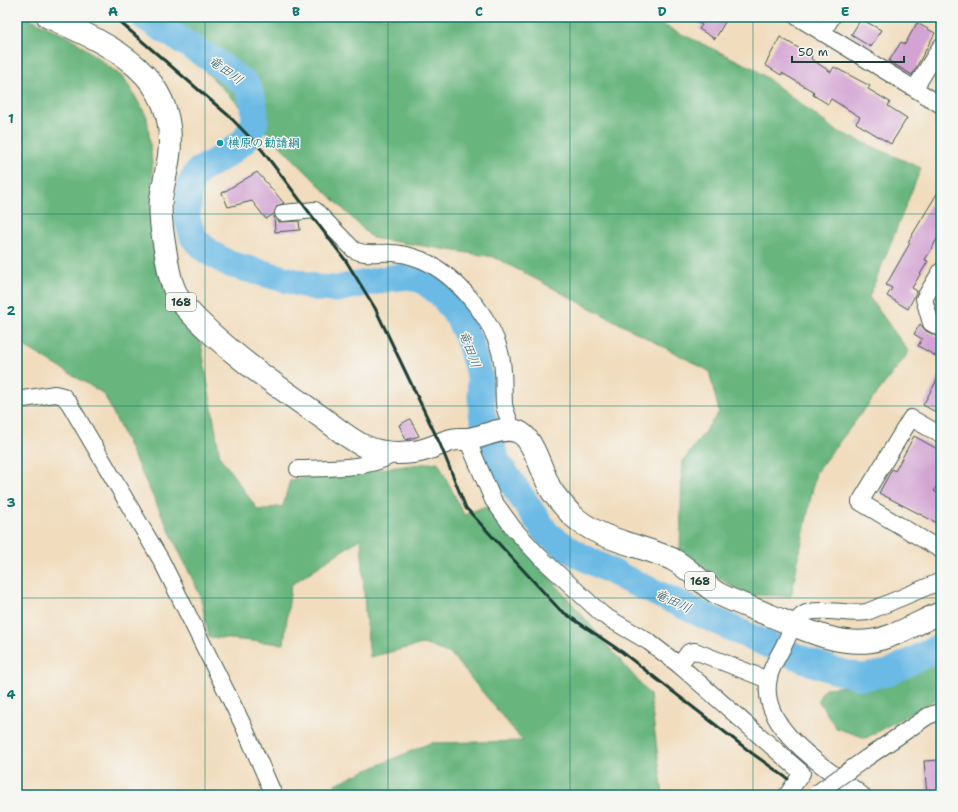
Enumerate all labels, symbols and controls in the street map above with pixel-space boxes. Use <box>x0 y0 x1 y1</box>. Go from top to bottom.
text: A <box>108 3 118 20</box>
text: B <box>292 3 300 20</box>
text: C <box>475 3 483 20</box>
text: D <box>657 3 667 20</box>
text: E <box>841 3 850 20</box>
scale bar <box>792 38 904 64</box>
text: 50 m <box>798 44 828 60</box>
water label: 竜田川 <box>205 52 247 88</box>
text: 1 <box>8 110 14 127</box>
place label: 椣原の勧請綱 <box>228 135 300 151</box>
marker: 椣原の勧請綱 <box>215 138 225 148</box>
road number: 168 <box>166 293 196 311</box>
text: 2 <box>6 302 16 319</box>
water label: 竜田川 <box>455 328 485 370</box>
text: 3 <box>6 494 16 511</box>
road number: 168 <box>685 572 715 590</box>
water label: 竜田川 <box>652 585 694 617</box>
text: 4 <box>6 686 16 703</box>

